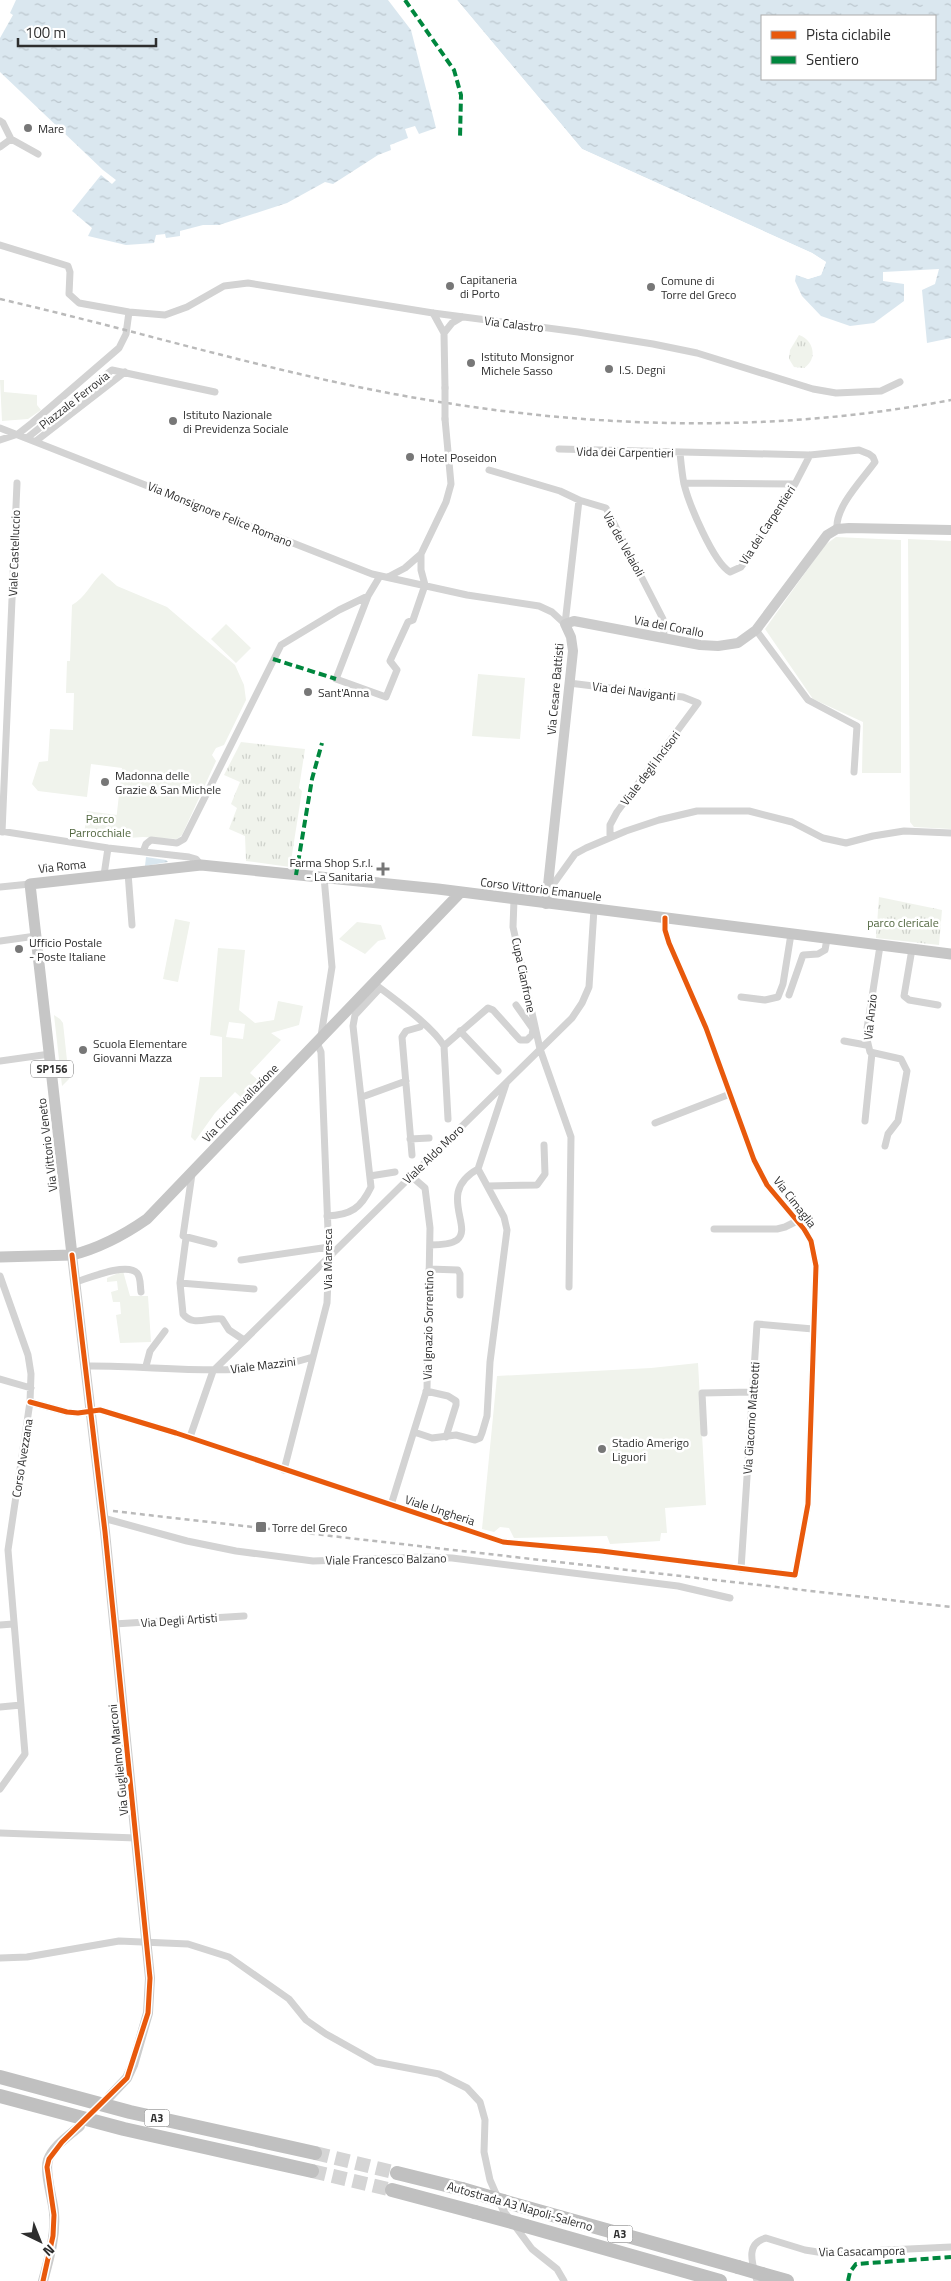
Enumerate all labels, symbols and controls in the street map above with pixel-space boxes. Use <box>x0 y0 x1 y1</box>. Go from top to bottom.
scale bar <box>18 15 155 47</box>
legend <box>761 15 936 80</box>
text: 100 m <box>25 21 66 44</box>
text: Pista ciclabile <box>806 23 891 46</box>
text: Sentiero <box>806 48 859 71</box>
place label: Mare <box>38 119 64 138</box>
marker: Mare <box>22 122 34 134</box>
place label: Capitaneria di Porto <box>460 270 517 303</box>
place label: Comune di Torre del Greco <box>661 271 736 304</box>
marker: Capitaneria di Porto <box>444 280 456 292</box>
marker: Comune di Torre del Greco <box>645 281 657 293</box>
street label: Via Calastro <box>483 311 545 337</box>
place label: Istituto Monsignor Michele Sasso <box>481 347 574 380</box>
marker: Istituto Monsignor Michele Sasso <box>465 357 477 369</box>
place label: I.S. Degni <box>619 360 665 379</box>
marker: I.S. Degni <box>603 363 615 375</box>
street label: Piazzale Ferrovia <box>35 366 113 434</box>
place label: Istituto Nazionale di Previdenza Sociale <box>183 405 289 438</box>
marker: Istituto Nazionale di Previdenza Sociale <box>167 415 179 427</box>
street label: Vida dei Carpentieri <box>576 442 674 462</box>
place label: Hotel Poseidon <box>420 448 497 467</box>
marker: Hotel Poseidon <box>404 451 416 463</box>
street label: Via Monsignore Felice Romano <box>145 476 295 552</box>
street label: Via dei Carpentieri <box>734 482 800 568</box>
street label: Via dei Velaioli <box>598 508 650 580</box>
street label: Viale Castelluccio <box>3 509 25 597</box>
street label: Via del Corallo <box>632 610 706 642</box>
street label: Via Cesare Battisti <box>542 642 568 736</box>
street label: Via dei Naviganti <box>591 676 677 706</box>
place label: Sant'Anna <box>318 683 369 702</box>
marker: Sant'Anna <box>302 686 314 698</box>
street label: Viale degli Incisori <box>615 726 685 810</box>
place label: Madonna delle Grazie & San Michele <box>115 766 221 799</box>
marker: Madonna delle Grazie & San Michele <box>99 776 111 788</box>
park label: Parco Parrocchiale <box>69 809 131 842</box>
place label: Farma Shop S.r.l. - La Sanitaria <box>289 853 373 886</box>
street label: Via Roma <box>37 854 87 878</box>
marker: Farma Shop S.r.l. - La Sanitaria <box>377 863 389 875</box>
street label: Corso Vittorio Emanuele <box>479 872 603 906</box>
park label: parco clericale <box>867 913 939 932</box>
place label: Ufficio Postale - Poste Italiane <box>29 933 106 966</box>
street label: Cupa Cianfrone <box>507 936 541 1014</box>
marker: Ufficio Postale - Poste Italiane <box>13 943 25 955</box>
street label: Via Anzio <box>858 993 882 1041</box>
place label: Scuola Elementare Giovanni Mazza <box>93 1034 187 1067</box>
marker: Scuola Elementare Giovanni Mazza <box>77 1044 89 1056</box>
street label: Via Circumvallazione <box>197 1059 283 1147</box>
road number: SP156 <box>31 1060 73 1078</box>
street label: Via Vittorio Veneto <box>32 1097 62 1193</box>
street label: Viale Aldo Moro <box>398 1120 468 1188</box>
street label: Via Cimaglia <box>769 1172 821 1232</box>
street label: Via Maresca <box>318 1228 337 1290</box>
street label: Via Ignazio Sorrentino <box>418 1270 438 1380</box>
street label: Viale Mazzini <box>229 1352 297 1378</box>
street label: Via Giacomo Matteotti <box>738 1361 764 1475</box>
street label: Corso Avezzana <box>6 1417 38 1499</box>
place label: Stadio Amerigo Liguori <box>612 1433 689 1466</box>
marker: Stadio Amerigo Liguori <box>596 1443 608 1455</box>
street label: Viale Ungheria <box>402 1490 478 1530</box>
place label: Torre del Greco <box>272 1518 347 1537</box>
marker: Torre del Greco <box>254 1520 268 1534</box>
street label: Viale Francesco Balzano <box>325 1548 447 1570</box>
street label: Via Degli Artisti <box>140 1608 218 1632</box>
street label: Via Guglielmo Marconi <box>103 1703 133 1817</box>
road number: A3 <box>144 2110 170 2126</box>
street label: Autostrada A3 Napoli-Salerno <box>445 2176 595 2236</box>
north arrow <box>15 2216 65 2266</box>
road number: A3 <box>608 2226 632 2242</box>
text: N <box>38 2240 60 2262</box>
street label: Via Casacampora <box>819 2241 905 2261</box>

